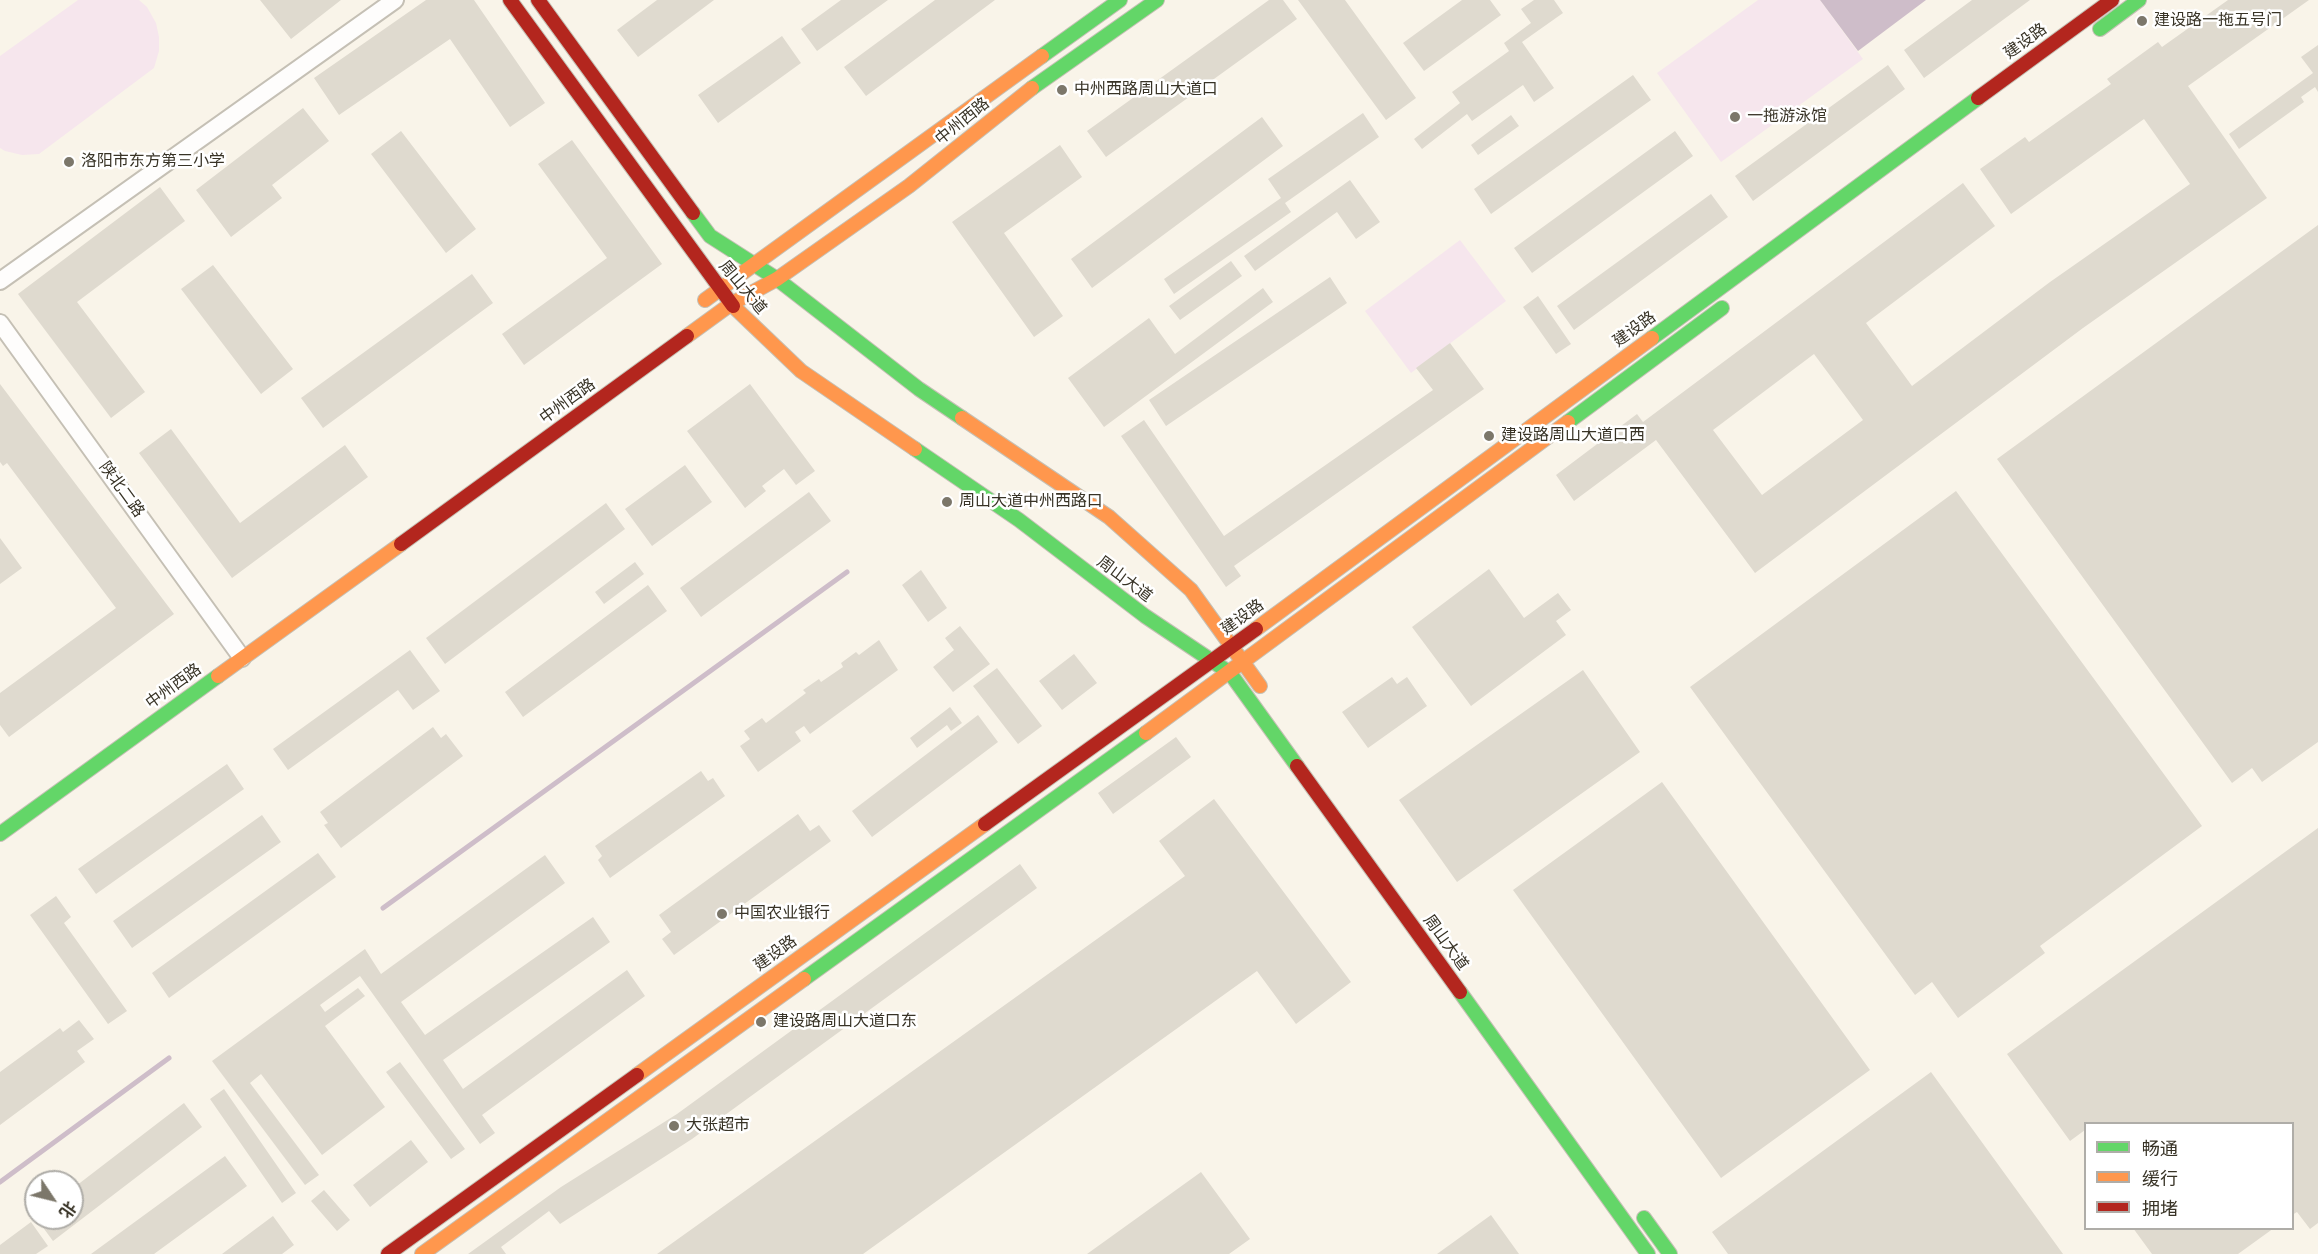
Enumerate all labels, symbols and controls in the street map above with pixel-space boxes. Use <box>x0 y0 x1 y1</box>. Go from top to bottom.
place label: 建设路一拖五号门 <box>2154 11 2282 31</box>
marker: 建设路一拖五号门 <box>2135 14 2149 28</box>
street label: 建设路 <box>2001 20 2051 64</box>
place label: 中州西路周山大道口 <box>1074 80 1218 100</box>
marker: 中州西路周山大道口 <box>1055 83 1069 97</box>
street label: 中州西路 <box>932 94 994 150</box>
place label: 一拖游泳馆 <box>1747 107 1827 127</box>
marker: 一拖游泳馆 <box>1728 110 1742 124</box>
place label: 洛阳市东方第三小学 <box>81 152 225 172</box>
marker: 洛阳市东方第三小学 <box>62 155 76 169</box>
street label: 周山大道 <box>714 257 770 319</box>
street label: 建设路 <box>1610 308 1660 352</box>
street label: 中州西路 <box>536 375 600 429</box>
place label: 建设路周山大道口西 <box>1501 426 1645 446</box>
marker: 建设路周山大道口西 <box>1482 429 1496 443</box>
street label: 陕北二路 <box>94 458 148 522</box>
place label: 周山大道中州西路口 <box>959 492 1103 512</box>
marker: 周山大道中州西路口 <box>940 495 954 509</box>
street label: 周山大道 <box>1093 553 1155 607</box>
street label: 建设路 <box>1218 596 1268 640</box>
street label: 中州西路 <box>142 660 206 714</box>
place label: 中国农业银行 <box>734 904 830 924</box>
marker: 中国农业银行 <box>715 907 729 921</box>
street label: 周山大道 <box>1418 911 1472 975</box>
street label: 建设路 <box>751 932 801 976</box>
place label: 建设路周山大道口东 <box>773 1012 917 1032</box>
marker: 建设路周山大道口东 <box>754 1015 768 1029</box>
place label: 大张超市 <box>686 1116 750 1136</box>
marker: 大张超市 <box>667 1119 681 1133</box>
legend <box>2084 1122 2294 1230</box>
text: 畅通 <box>2142 1137 2178 1161</box>
text: 缓行 <box>2142 1167 2178 1191</box>
north arrow <box>24 1170 84 1230</box>
text: 北 <box>54 1196 81 1222</box>
text: 拥堵 <box>2142 1197 2178 1221</box>

